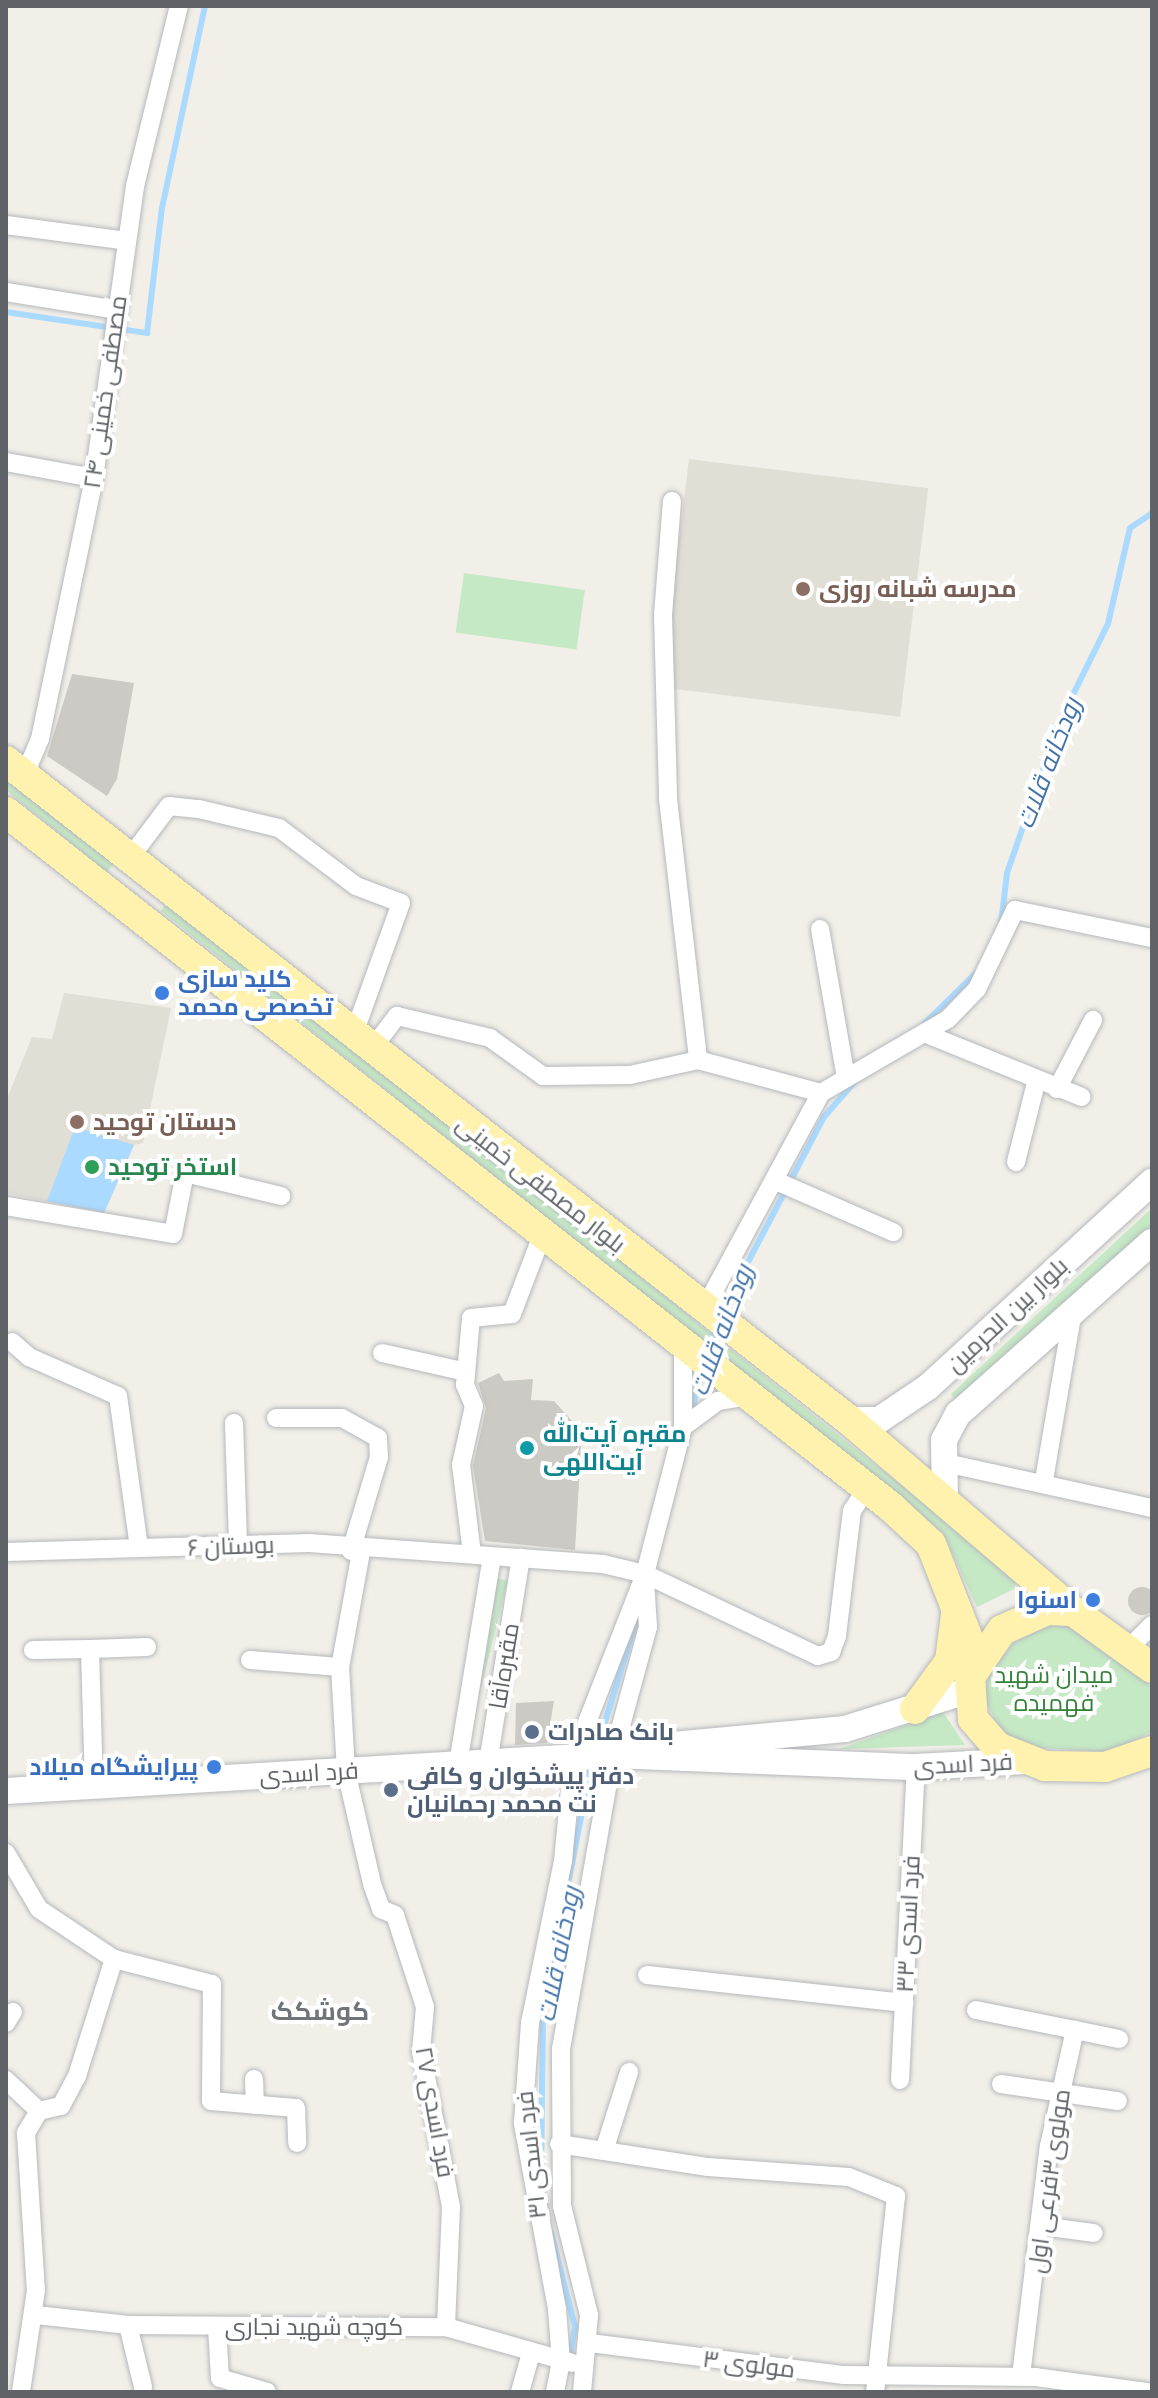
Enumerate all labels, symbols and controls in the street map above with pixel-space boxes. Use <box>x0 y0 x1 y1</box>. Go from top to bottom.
street label: مصطفی خمینی ۲۴ <box>77 294 133 490</box>
place label: مدرسه شبانه روزی <box>819 575 1017 603</box>
marker: مدرسه شبانه روزی <box>794 580 812 598</box>
water label: رودخانه قلات <box>1009 693 1087 833</box>
place label: کلید سازی تخصصی محمد <box>178 965 333 1021</box>
marker: کلید سازی تخصصی محمد <box>153 984 171 1002</box>
place label: دبستان توحید <box>93 1108 236 1136</box>
street label: بلوار مصطفی خمینی <box>451 1109 631 1259</box>
marker: دبستان توحید <box>68 1113 86 1131</box>
place label: استخر توحید <box>108 1153 237 1181</box>
marker: استخر توحید <box>83 1158 101 1176</box>
street label: بلوار بین الحرمین <box>940 1251 1074 1379</box>
water label: رودخانه قلات <box>683 1260 759 1400</box>
place label: مقبره آیت‌الله آیت‌اللهی <box>543 1420 686 1476</box>
marker: مقبره آیت‌الله آیت‌اللهی <box>518 1439 536 1457</box>
street label: بوستان ۶ <box>187 1530 275 1562</box>
place label: اسنوا <box>1017 1586 1077 1614</box>
marker: اسنوا <box>1084 1591 1102 1609</box>
street label: مقبره‌آقا <box>483 1621 525 1711</box>
park label: میدان شهید فهمیده <box>995 1661 1113 1717</box>
place label: بانک صادرات <box>548 1718 674 1746</box>
marker: بانک صادرات <box>523 1723 541 1741</box>
street label: فرد اسدی <box>913 1747 1013 1781</box>
place label: پیرایشگاه میلاد <box>29 1753 198 1781</box>
street label: فرد اسدی <box>259 1756 359 1790</box>
marker: پیرایشگاه میلاد <box>205 1758 223 1776</box>
place label: دفتر پیشخوان و کافی نت محمد رحمانیان <box>407 1762 634 1818</box>
marker: دفتر پیشخوان و کافی نت محمد رحمانیان <box>382 1781 400 1799</box>
street label: فرد اسدی ۳۳ <box>890 1855 926 1993</box>
water label: رودخانه قلات <box>530 1884 586 2024</box>
district label: کوشکک <box>271 1995 369 2027</box>
street label: فرد اسدی ۲۷ <box>409 2044 461 2180</box>
street label: مولوی۳فرعی اول <box>1022 2087 1076 2275</box>
street label: فرد اسدی ۳۱ <box>510 2090 552 2220</box>
street label: کوچه شهید ‌نجاری <box>225 2313 403 2341</box>
street label: مولوی ۳ <box>701 2344 797 2384</box>

